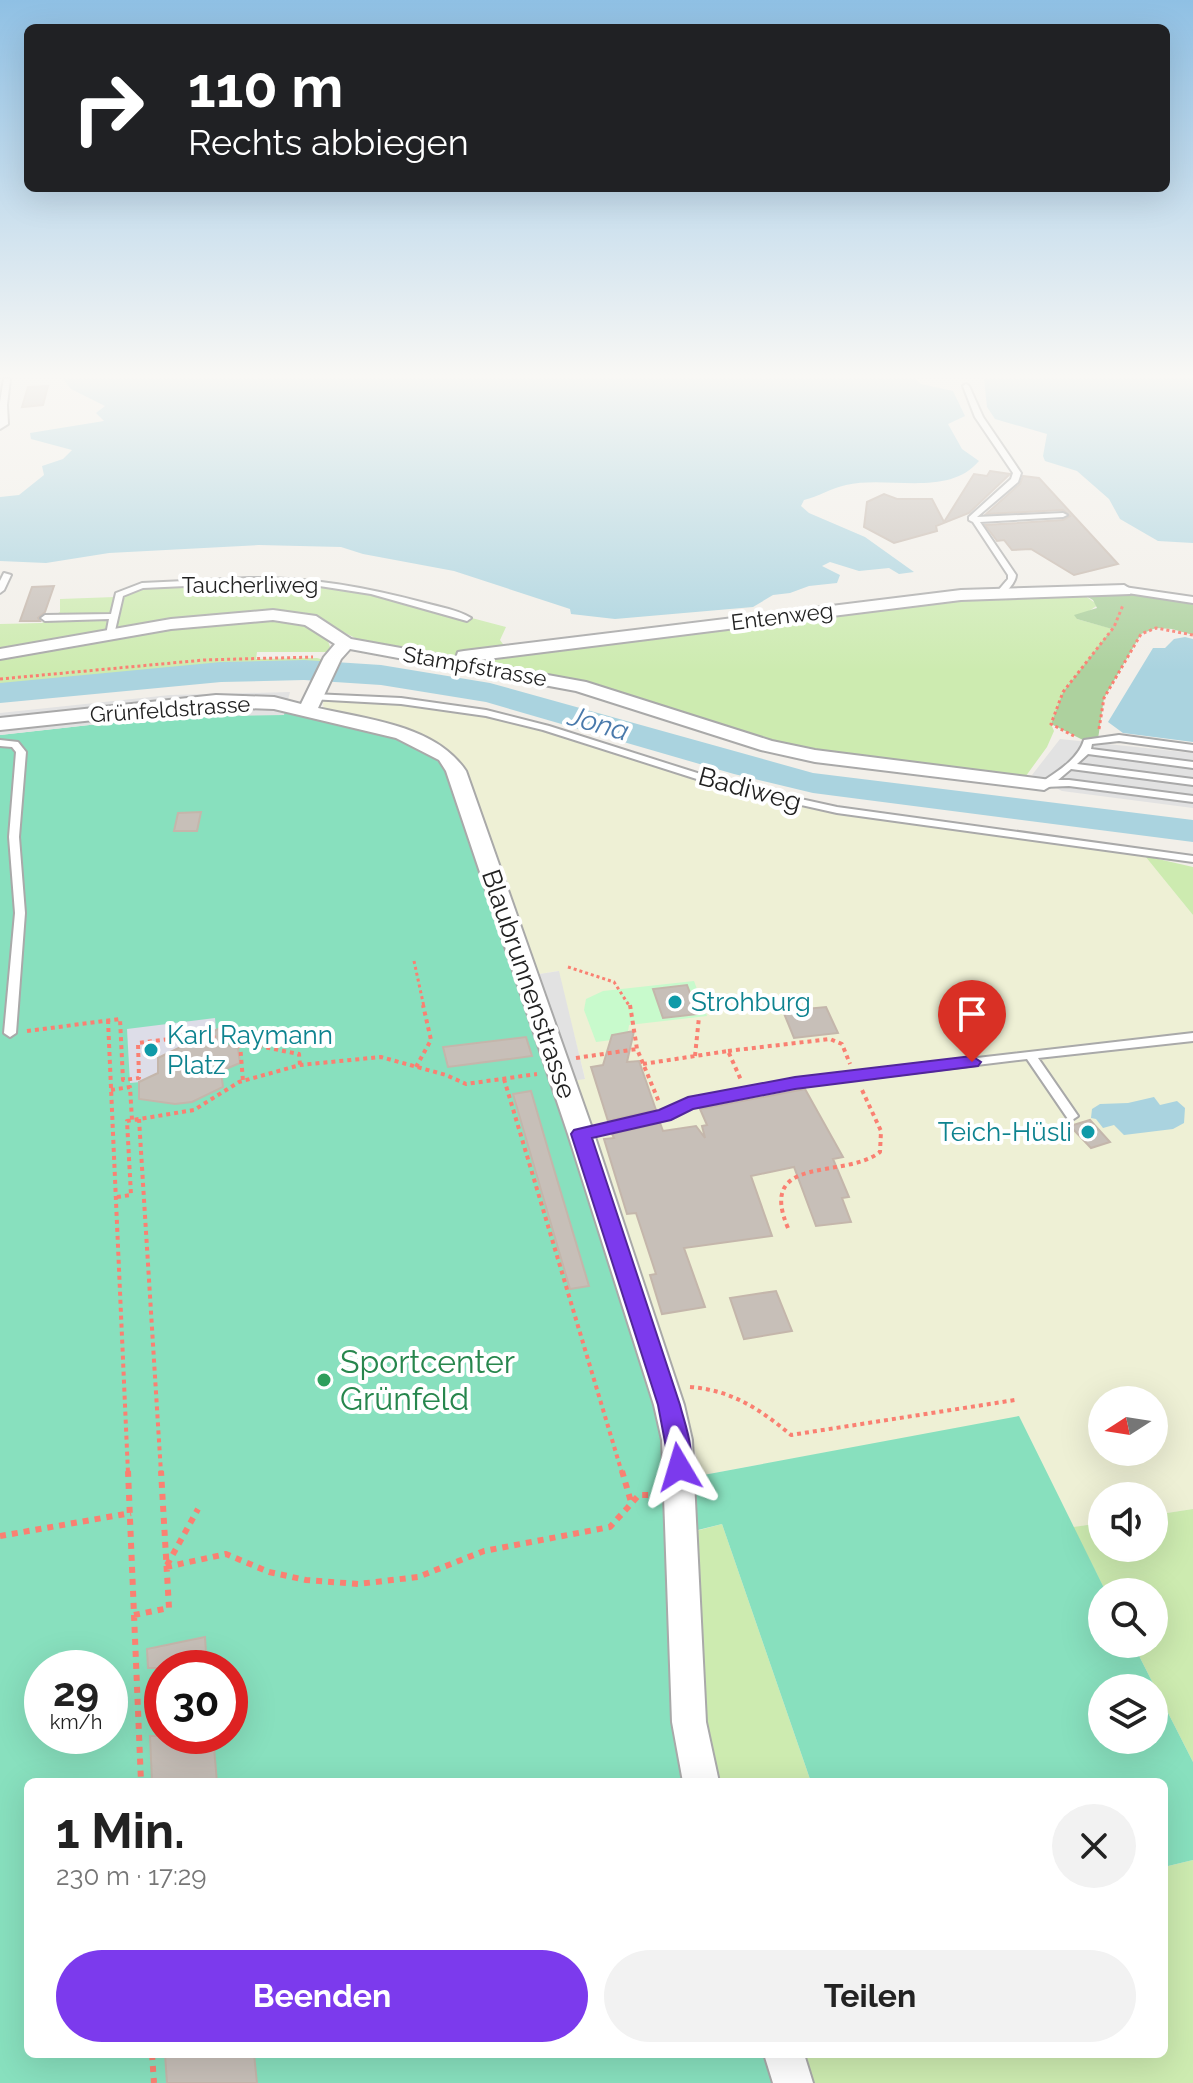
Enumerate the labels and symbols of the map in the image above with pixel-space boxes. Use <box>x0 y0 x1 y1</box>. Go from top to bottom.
street label: Taucherliweg <box>182 572 318 598</box>
street label: Entenweg <box>729 597 835 635</box>
street label: Stampfstrasse <box>401 641 549 691</box>
street label: Grünfeldstrasse <box>89 690 251 728</box>
water label: Jona <box>563 699 633 748</box>
street label: Badiweg <box>695 761 805 817</box>
street label: Blaubrunnenstrasse <box>476 866 582 1102</box>
pin <box>938 980 1006 1062</box>
place label: Strohburg <box>691 987 811 1017</box>
marker: Strohburg <box>666 993 684 1011</box>
place label: Karl Raymann Platz <box>167 1020 333 1080</box>
marker: Karl Raymann Platz <box>142 1041 160 1059</box>
place label: Teich-Hüsli <box>938 1117 1072 1147</box>
marker: Teich-Hüsli <box>1079 1123 1097 1141</box>
place label: Sportcenter Grünfeld <box>340 1343 515 1417</box>
marker: Sportcenter Grünfeld <box>315 1371 333 1389</box>
north arrow <box>1088 1386 1168 1466</box>
position arrow <box>637 1425 721 1509</box>
speed limit sign: 30 <box>144 1650 248 1754</box>

